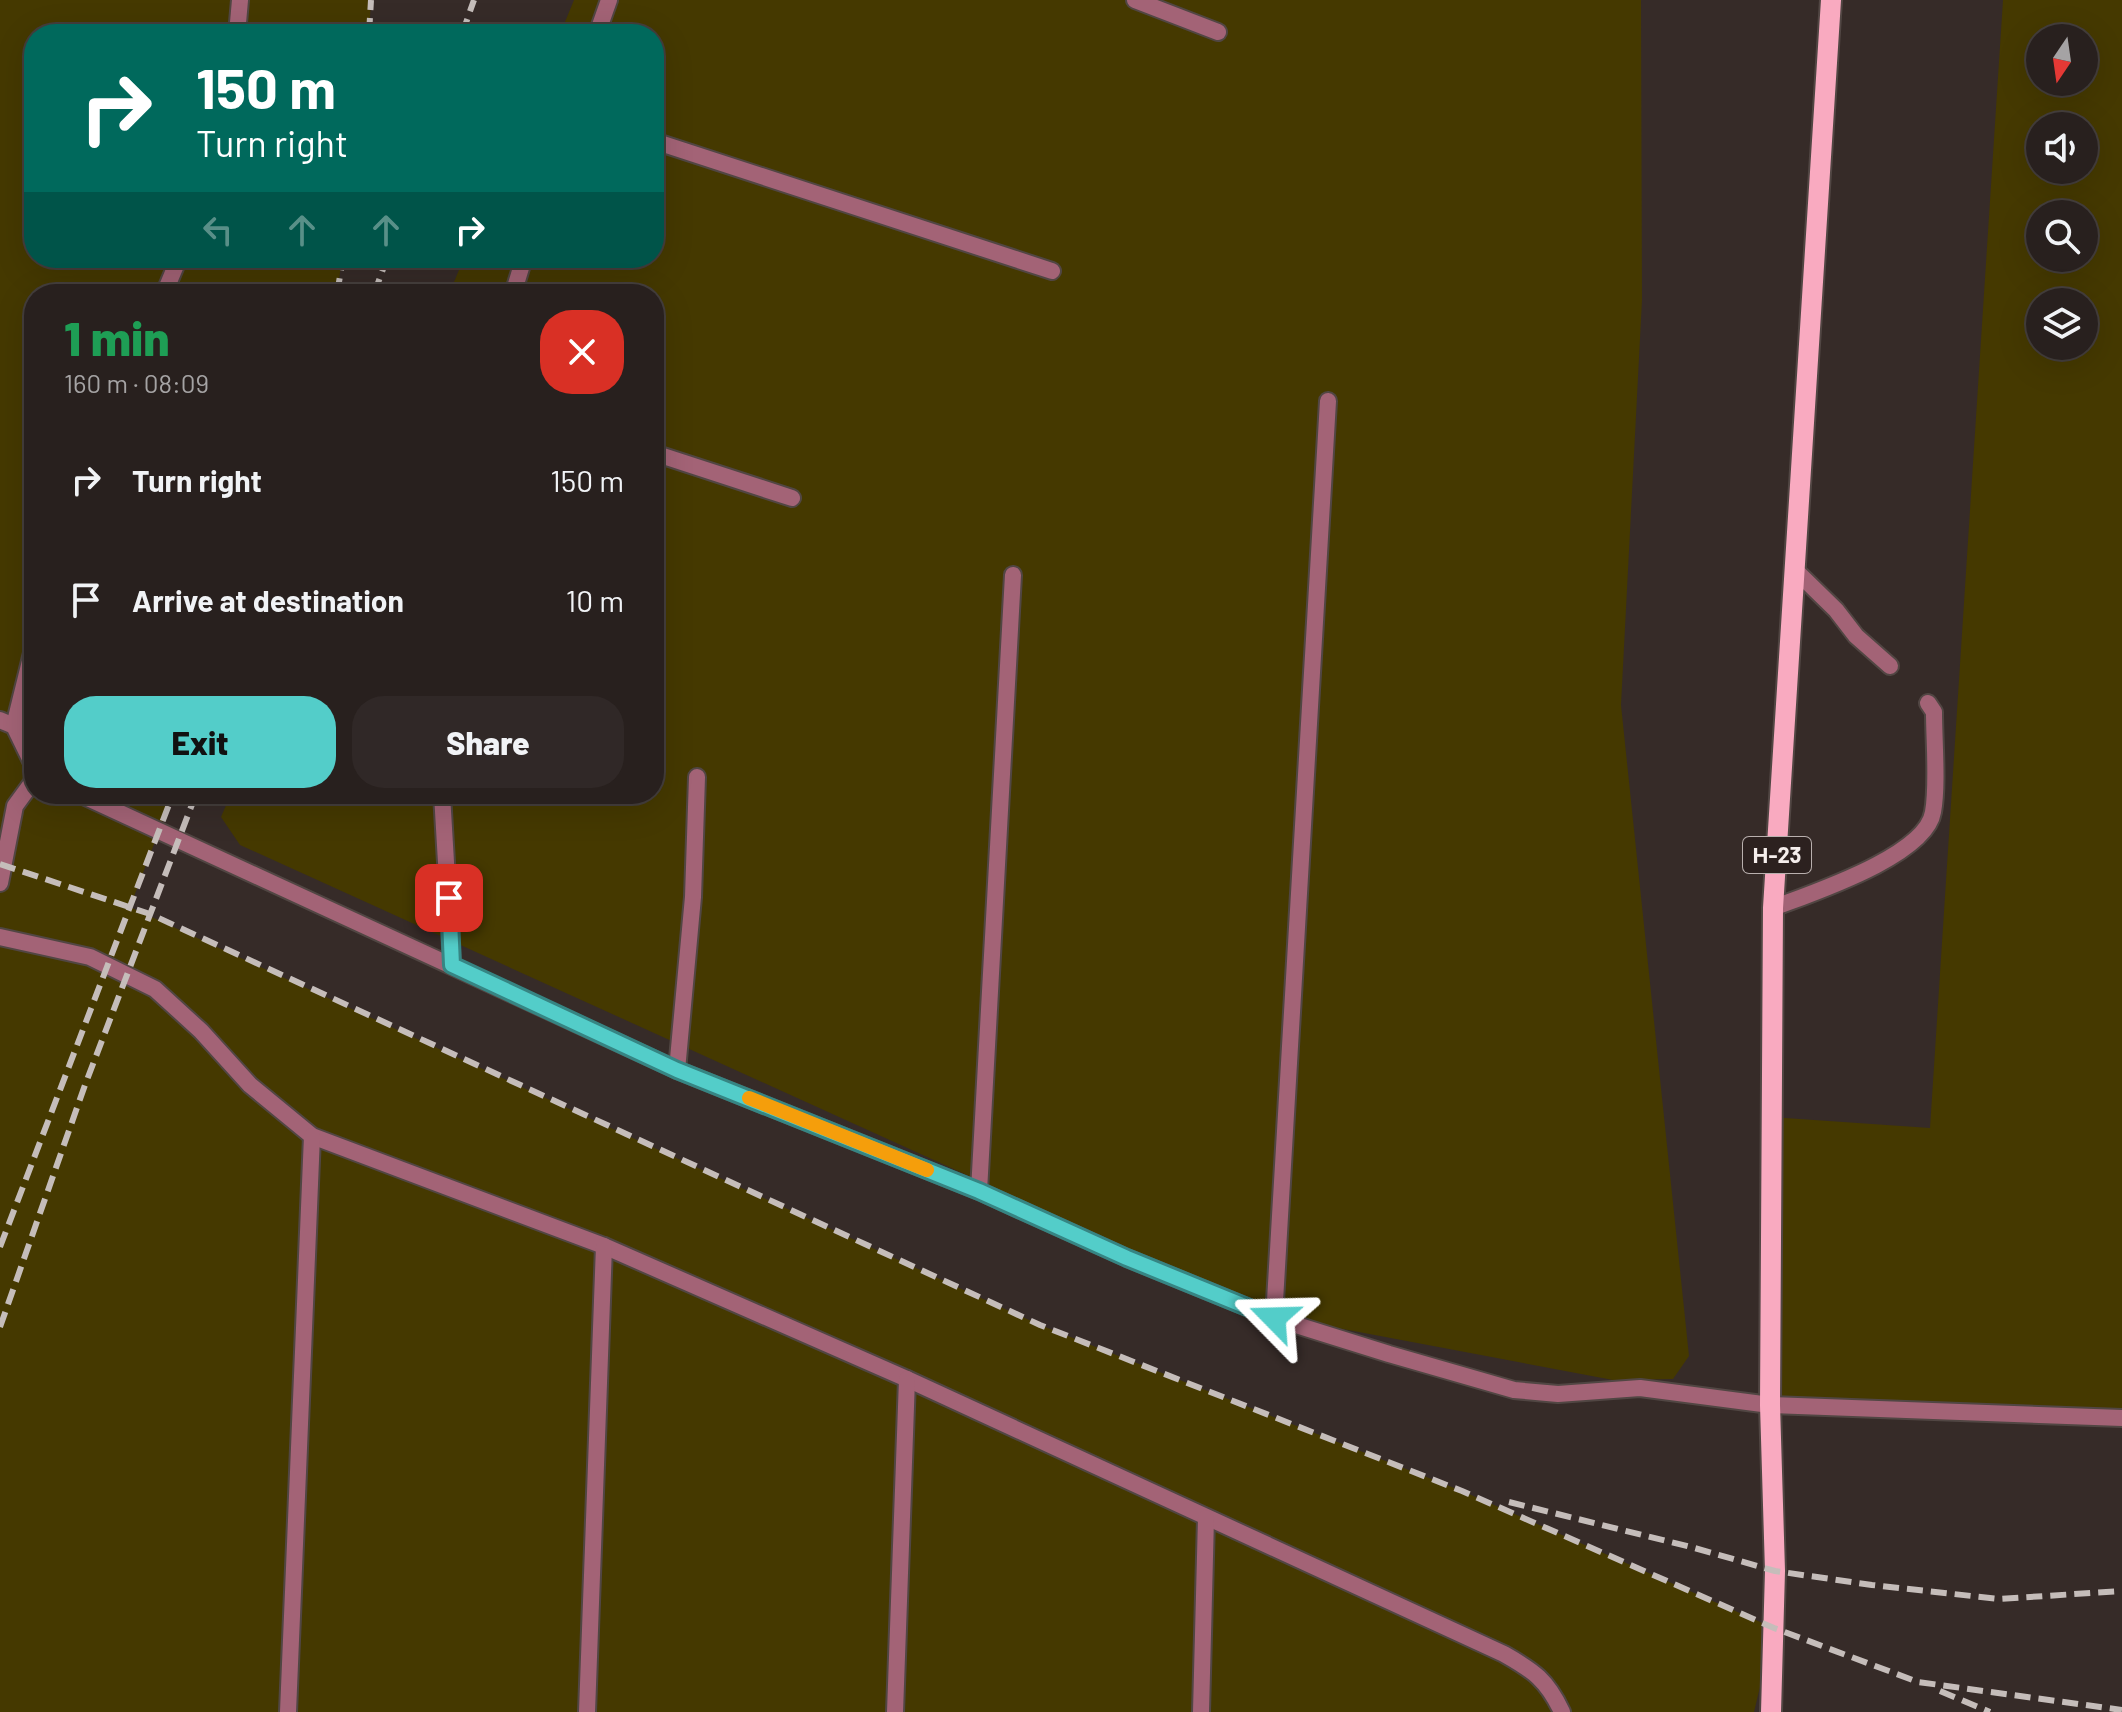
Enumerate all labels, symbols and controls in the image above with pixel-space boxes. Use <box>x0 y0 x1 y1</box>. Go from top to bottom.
north arrow <box>2026 24 2098 96</box>
map controls <box>2026 24 2098 360</box>
text: 150 m <box>196 53 336 120</box>
icon: right <box>64 56 168 160</box>
button: sound <box>2026 112 2098 184</box>
text: Turn right <box>196 121 348 164</box>
button: search <box>2026 200 2098 272</box>
icon: left <box>196 208 240 252</box>
icon: ahead <box>280 208 324 252</box>
icon: ahead <box>364 208 408 252</box>
icon: right <box>448 208 492 252</box>
button: layers <box>2026 288 2098 360</box>
text: 1 min <box>64 308 170 366</box>
button: close <box>540 310 624 394</box>
text: 160 m · 08:09 <box>64 367 209 398</box>
icon: right <box>64 458 108 502</box>
text: Turn right <box>132 462 262 498</box>
text: 150 m <box>550 462 624 498</box>
icon: arrive <box>64 578 108 622</box>
text: Arrive at destination <box>132 582 404 618</box>
text: 10 m <box>566 582 624 618</box>
button: Exit <box>64 696 336 788</box>
button: Share <box>352 696 624 788</box>
road number: Н-23 <box>1743 837 1811 873</box>
pin <box>415 864 483 932</box>
icon: arrive <box>427 876 471 920</box>
position arrow <box>1232 1276 1316 1360</box>

